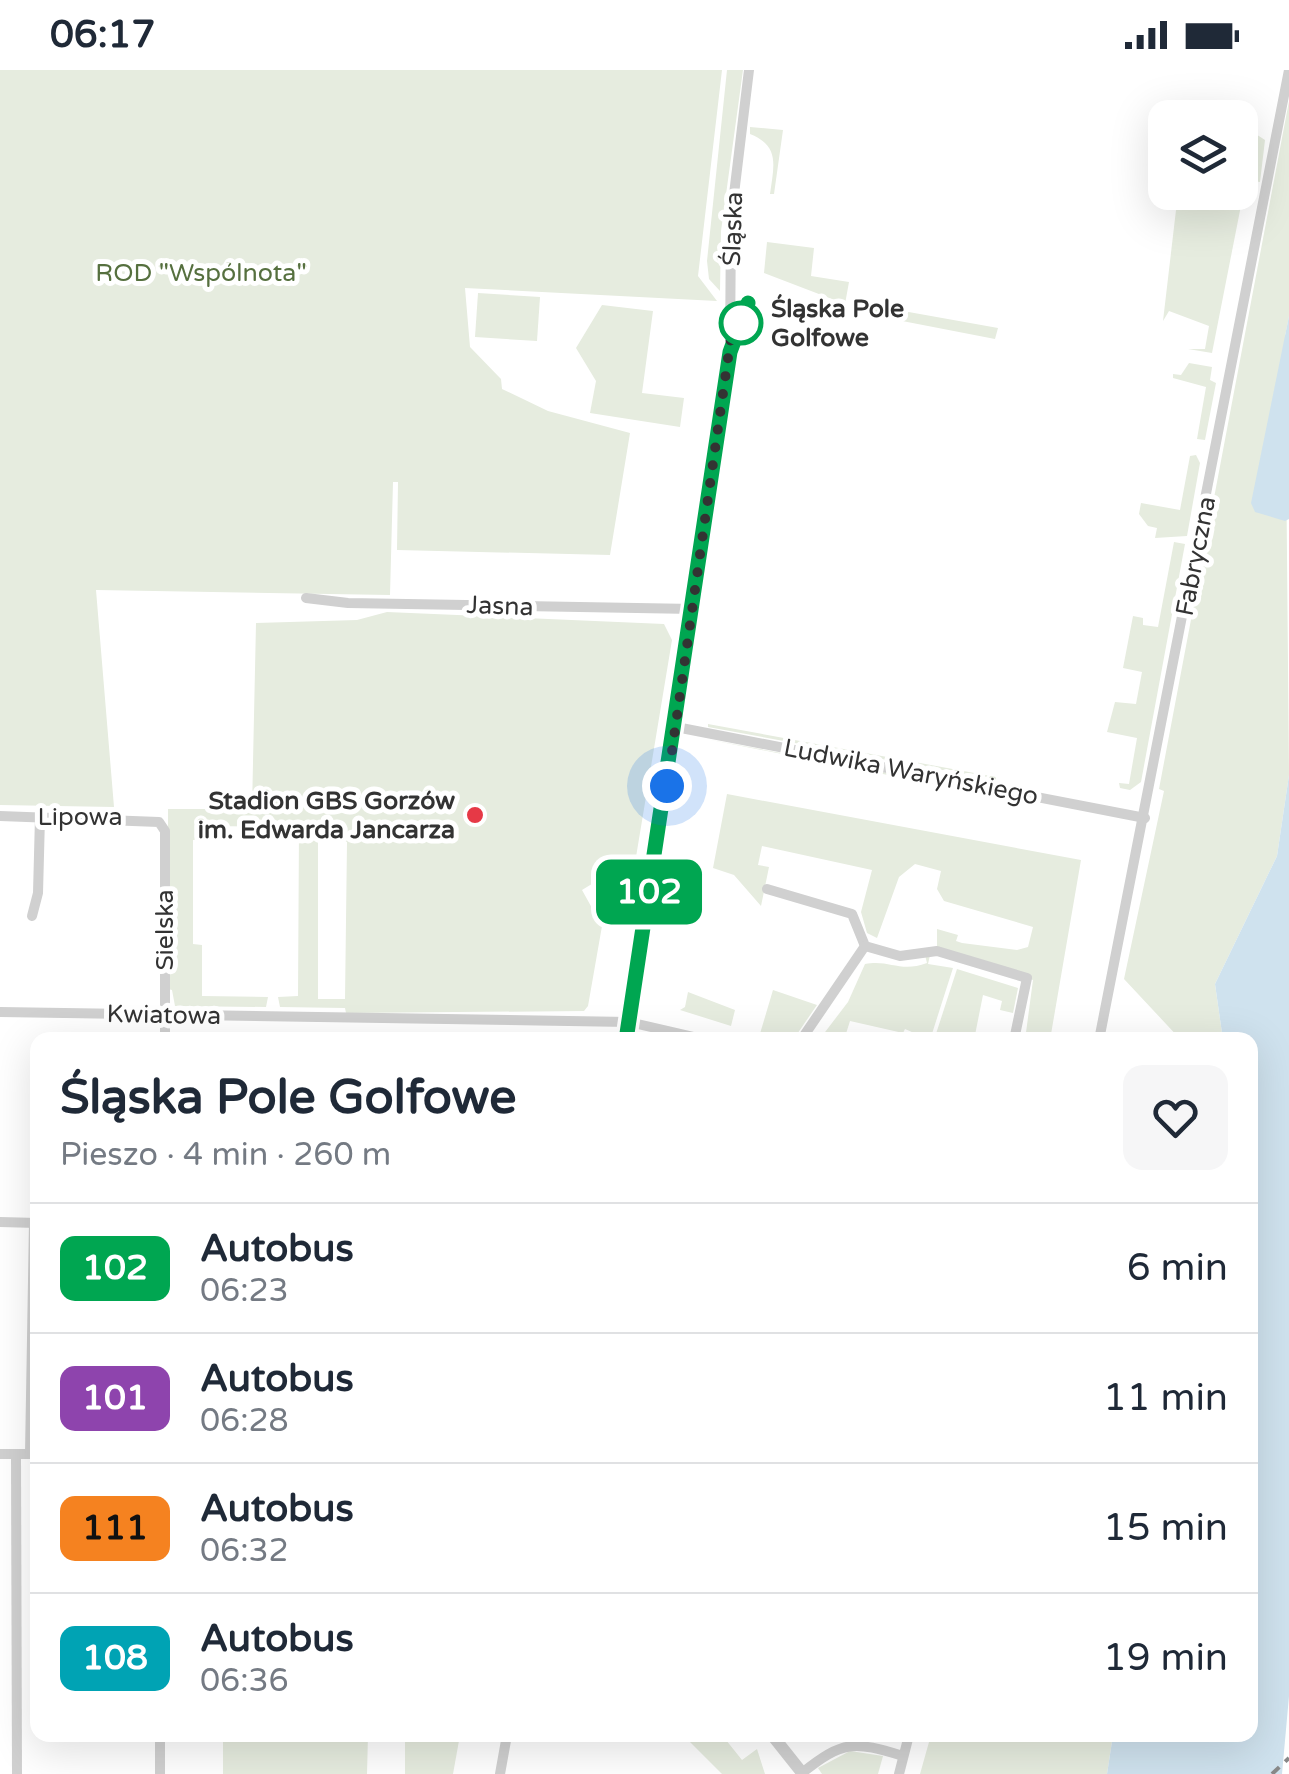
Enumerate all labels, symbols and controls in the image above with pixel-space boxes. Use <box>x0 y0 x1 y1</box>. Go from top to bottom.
text: 06:17 <box>50 12 155 58</box>
map controls <box>1148 100 1258 210</box>
button: layers <box>1148 100 1258 210</box>
street label: Śląska <box>717 191 749 267</box>
park label: ROD "Wspólnota" <box>95 258 307 288</box>
place label: Śląska Pole Golfowe <box>771 294 904 353</box>
marker: Śląska Pole Golfowe <box>720 302 762 344</box>
street label: Fabryczna <box>1170 494 1222 618</box>
street label: Jasna <box>466 590 534 622</box>
street label: Ludwika Waryńskiego <box>781 733 1041 811</box>
your location <box>642 761 692 811</box>
place label: Stadion GBS Gorzów im. Edwarda Jancarza <box>198 786 455 845</box>
street label: Lipowa <box>37 802 123 832</box>
marker: Stadion GBS Gorzów im. Edwarda Jancarza <box>464 804 486 826</box>
line badge: 102 <box>592 860 706 924</box>
text: 102 <box>616 871 682 913</box>
street label: Sielska <box>150 889 180 971</box>
street label: Kwiatowa <box>106 999 222 1031</box>
button: heart <box>1123 1065 1228 1170</box>
text: Śląska Pole Golfowe <box>60 1069 516 1127</box>
text: Pieszo · 4 min · 260 m <box>60 1136 391 1174</box>
text: Autobus <box>200 1226 354 1272</box>
text: 6 min <box>1127 1245 1228 1291</box>
text: 102 <box>82 1247 148 1289</box>
text: 06:23 <box>200 1272 289 1310</box>
text: Autobus <box>200 1356 354 1402</box>
text: 11 min <box>1103 1375 1228 1421</box>
text: 101 <box>82 1377 148 1419</box>
text: 06:28 <box>200 1402 289 1440</box>
text: Autobus <box>200 1486 354 1532</box>
text: 15 min <box>1103 1505 1228 1551</box>
text: 111 <box>82 1507 148 1549</box>
text: 06:32 <box>200 1532 289 1570</box>
text: Autobus <box>200 1616 354 1662</box>
text: 19 min <box>1103 1635 1228 1681</box>
text: 108 <box>82 1637 148 1679</box>
text: 06:36 <box>200 1662 289 1700</box>

